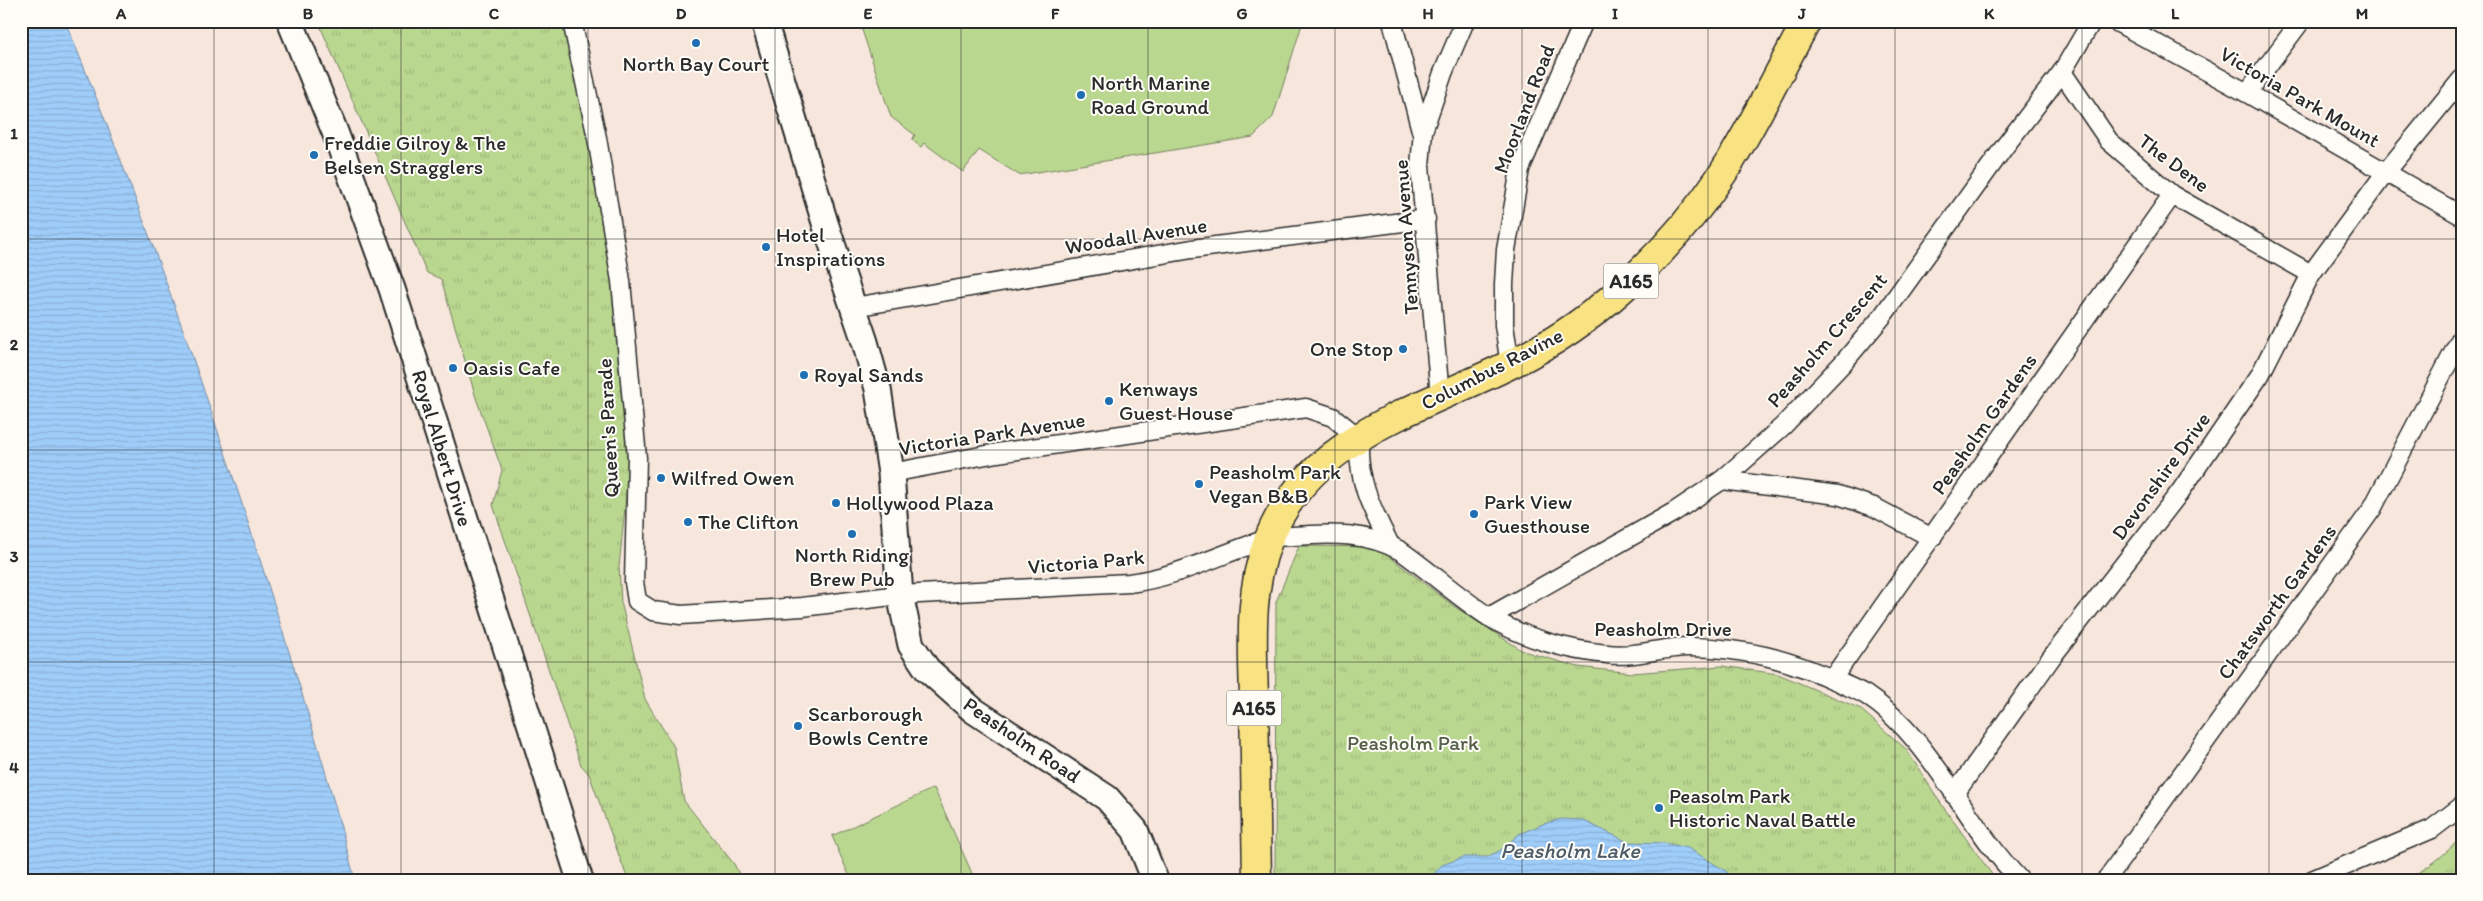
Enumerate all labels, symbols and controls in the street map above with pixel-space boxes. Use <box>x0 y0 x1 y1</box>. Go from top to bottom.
text: A <box>115 4 127 23</box>
text: B <box>303 4 314 23</box>
text: C <box>489 4 500 23</box>
text: D <box>676 4 687 23</box>
text: E <box>864 4 873 23</box>
text: F <box>1051 4 1060 23</box>
text: G <box>1236 4 1248 23</box>
text: H <box>1422 4 1434 23</box>
text: I <box>1612 4 1618 23</box>
text: J <box>1797 4 1806 23</box>
text: K <box>1984 4 1995 23</box>
text: L <box>2171 4 2180 23</box>
text: M <box>2356 4 2368 23</box>
marker: North Bay Court <box>690 37 702 49</box>
street label: Moorland Road <box>1487 41 1560 177</box>
street label: Victoria Park Mount <box>2216 41 2385 153</box>
place label: North Bay Court <box>623 51 769 76</box>
place label: North Marine Road Ground <box>1091 70 1210 119</box>
marker: North Marine Road Ground <box>1075 89 1087 101</box>
text: 1 <box>10 124 18 143</box>
street label: The Dene <box>2134 128 2215 197</box>
place label: Freddie Gilroy & The Belsen Stragglers <box>324 130 506 179</box>
marker: Freddie Gilroy & The Belsen Stragglers <box>308 149 320 161</box>
street label: Tennyson Avenue <box>1388 159 1423 315</box>
street label: Woodall Avenue <box>1063 212 1209 259</box>
place label: Hotel Inspirations <box>776 222 885 271</box>
marker: Hotel Inspirations <box>760 241 772 253</box>
road number: A165 <box>1604 264 1658 298</box>
street label: Peasholm Crescent <box>1761 267 1892 412</box>
street label: Columbus Ravine <box>1417 322 1567 415</box>
text: 2 <box>10 335 19 354</box>
place label: One Stop <box>1310 336 1393 361</box>
marker: One Stop <box>1397 343 1409 355</box>
street label: Peasholm Gardens <box>1926 348 2042 499</box>
place label: Oasis Cafe <box>463 355 560 380</box>
street label: Queen's Parade <box>591 358 624 498</box>
marker: Oasis Cafe <box>447 362 459 374</box>
place label: Royal Sands <box>814 362 924 387</box>
street label: Royal Albert Drive <box>407 367 478 529</box>
marker: Royal Sands <box>798 369 810 381</box>
place label: Kenways Guest House <box>1119 376 1233 425</box>
marker: Kenways Guest House <box>1103 395 1115 407</box>
street label: Victoria Park Avenue <box>897 406 1087 461</box>
street label: Devonshire Drive <box>2106 407 2215 544</box>
place label: Peasholm Park Vegan B&B <box>1209 459 1341 508</box>
place label: Wilfred Owen <box>671 465 794 490</box>
marker: Wilfred Owen <box>655 472 667 484</box>
marker: Peasholm Park Vegan B&B <box>1193 478 1205 490</box>
place label: Park View Guesthouse <box>1484 489 1590 538</box>
place label: Hollywood Plaza <box>846 490 994 515</box>
marker: Hollywood Plaza <box>830 497 842 509</box>
marker: Park View Guesthouse <box>1468 508 1480 520</box>
place label: The Clifton <box>698 509 799 534</box>
marker: The Clifton <box>682 516 694 528</box>
street label: Chatsworth Gardens <box>2212 519 2341 684</box>
marker: North Riding Brew Pub <box>846 528 858 540</box>
place label: North Riding Brew Pub <box>795 542 909 591</box>
street label: Victoria Park <box>1027 544 1146 579</box>
text: 3 <box>10 547 19 566</box>
street label: Peasholm Drive <box>1594 616 1732 641</box>
road number: A165 <box>1226 690 1282 726</box>
street label: Peasholm Road <box>959 691 1086 788</box>
place label: Scarborough Bowls Centre <box>808 701 928 750</box>
marker: Scarborough Bowls Centre <box>792 720 804 732</box>
park label: Peasholm Park <box>1347 730 1479 755</box>
text: 4 <box>9 758 19 777</box>
place label: Peasolm Park Historic Naval Battle <box>1669 783 1856 832</box>
marker: Peasolm Park Historic Naval Battle <box>1653 802 1665 814</box>
water label: Peasholm Lake <box>1500 837 1641 864</box>

